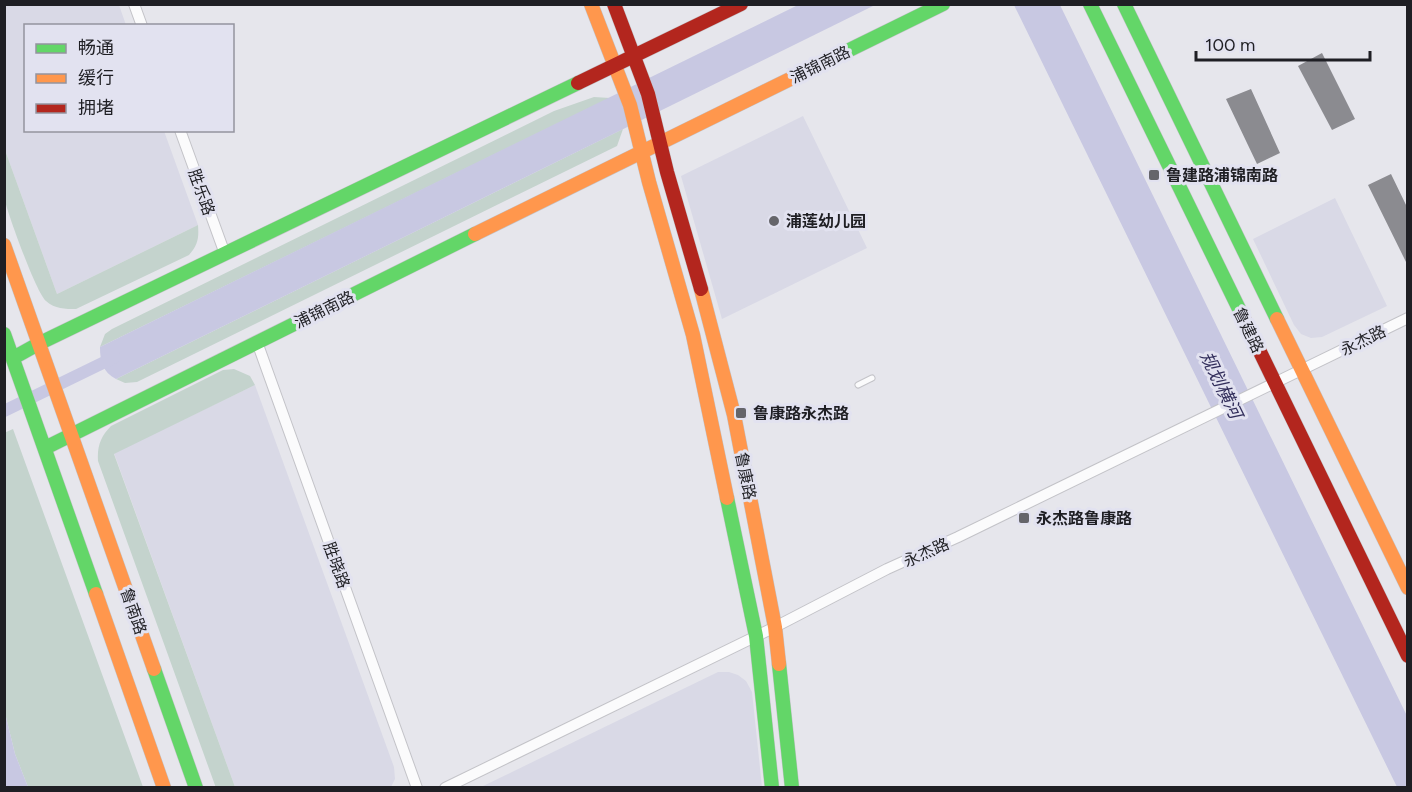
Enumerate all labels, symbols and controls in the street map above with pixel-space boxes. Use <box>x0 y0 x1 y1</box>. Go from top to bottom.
legend <box>24 24 234 132</box>
scale bar <box>1196 24 1370 62</box>
text: 100 m <box>1205 34 1255 56</box>
text: 畅通 <box>78 37 114 59</box>
street label: 浦锦南路 <box>787 42 853 87</box>
text: 缓行 <box>78 67 114 89</box>
text: 拥堵 <box>78 97 114 119</box>
street label: 胜乐路 <box>184 166 219 218</box>
place label: 鲁建路浦锦南路 <box>1166 166 1278 185</box>
marker: 鲁建路浦锦南路 <box>1147 168 1161 182</box>
place label: 浦莲幼儿园 <box>786 212 866 231</box>
marker: 浦莲幼儿园 <box>767 214 781 228</box>
street label: 浦锦南路 <box>291 287 357 332</box>
street label: 鲁建路 <box>1229 304 1268 356</box>
street label: 永杰路 <box>1337 321 1389 360</box>
water label: 规划横河 <box>1195 348 1248 425</box>
place label: 鲁康路永杰路 <box>753 404 849 423</box>
marker: 鲁康路永杰路 <box>734 406 748 420</box>
street label: 鲁康路 <box>732 451 759 501</box>
place label: 永杰路鲁康路 <box>1036 509 1132 528</box>
marker: 永杰路鲁康路 <box>1017 511 1031 525</box>
street label: 永杰路 <box>900 534 952 571</box>
street label: 胜晓路 <box>319 539 354 591</box>
street label: 鲁南路 <box>117 585 150 637</box>

